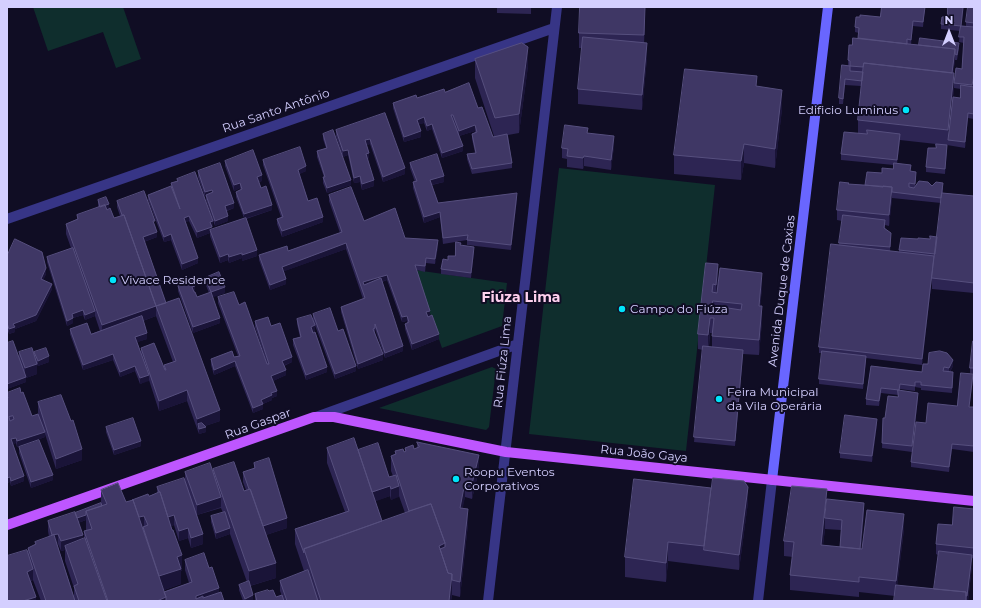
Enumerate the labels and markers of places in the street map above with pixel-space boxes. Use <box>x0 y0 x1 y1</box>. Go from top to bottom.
place label: Edificio Luminus <box>798 103 898 117</box>
marker: Edificio Luminus <box>901 105 911 115</box>
place label: Vivace Residence <box>121 273 225 287</box>
marker: Vivace Residence <box>108 275 118 285</box>
place label: Campo do Fiúza <box>630 302 728 316</box>
marker: Campo do Fiúza <box>617 304 627 314</box>
place label: Feira Municipal da Vila Operária <box>727 385 822 413</box>
marker: Feira Municipal da Vila Operária <box>714 394 724 404</box>
place label: Roopu Eventos Corporativos <box>464 465 555 493</box>
marker: Roopu Eventos Corporativos <box>451 474 461 484</box>

